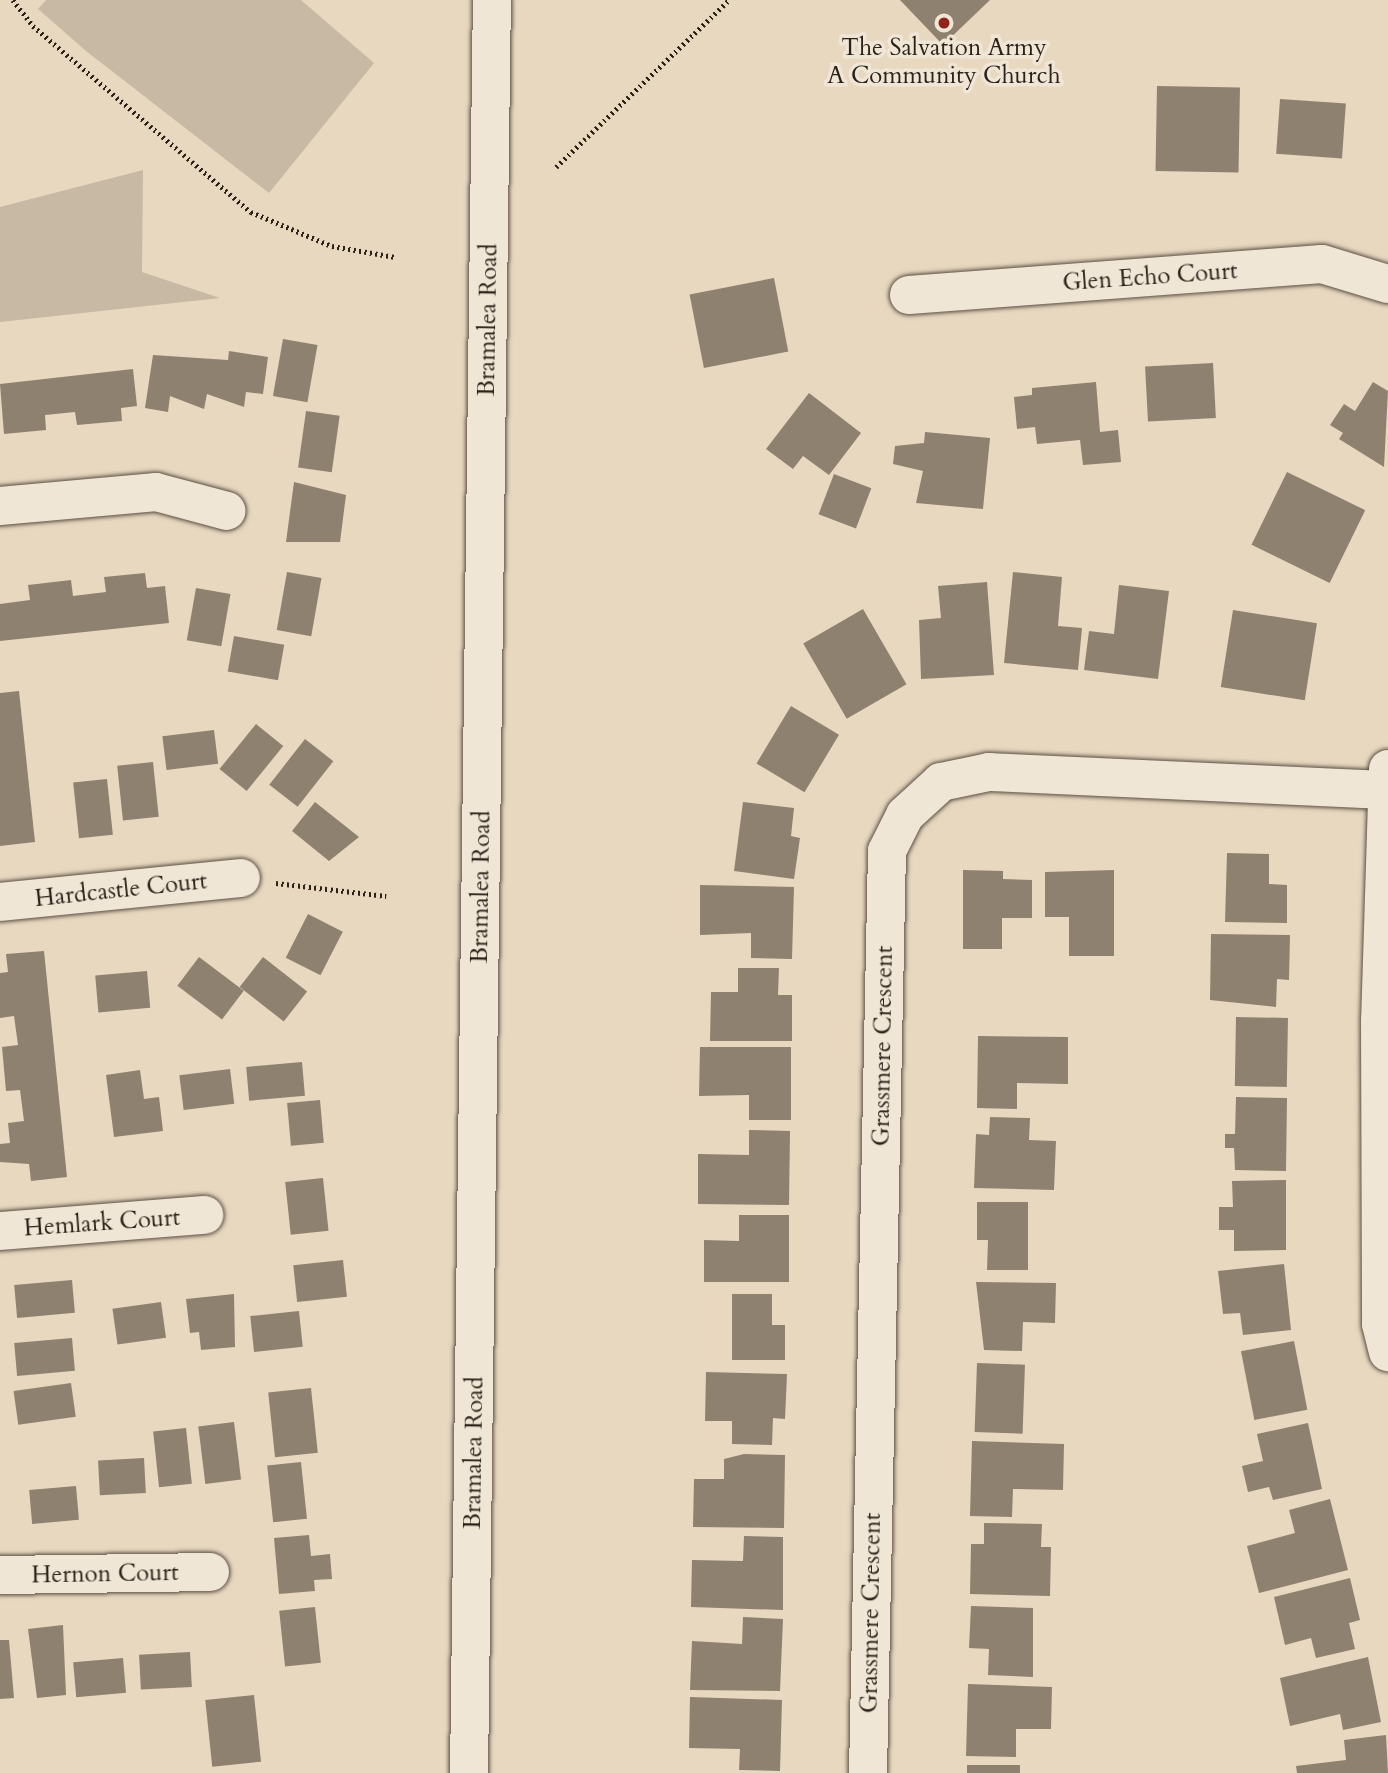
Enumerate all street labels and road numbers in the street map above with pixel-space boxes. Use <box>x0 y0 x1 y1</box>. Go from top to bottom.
street label: Bramalea Road <box>472 243 504 397</box>
street label: Glen Echo Court <box>1062 257 1238 297</box>
street label: Bramalea Road <box>465 810 497 964</box>
street label: Hardcastle Court <box>33 867 209 913</box>
street label: Grassmere Crescent <box>867 945 899 1147</box>
street label: Hemlark Court <box>23 1203 181 1243</box>
street label: Bramalea Road <box>458 1376 490 1530</box>
street label: Grassmere Crescent <box>855 1512 887 1714</box>
street label: Hernon Court <box>31 1558 179 1590</box>

